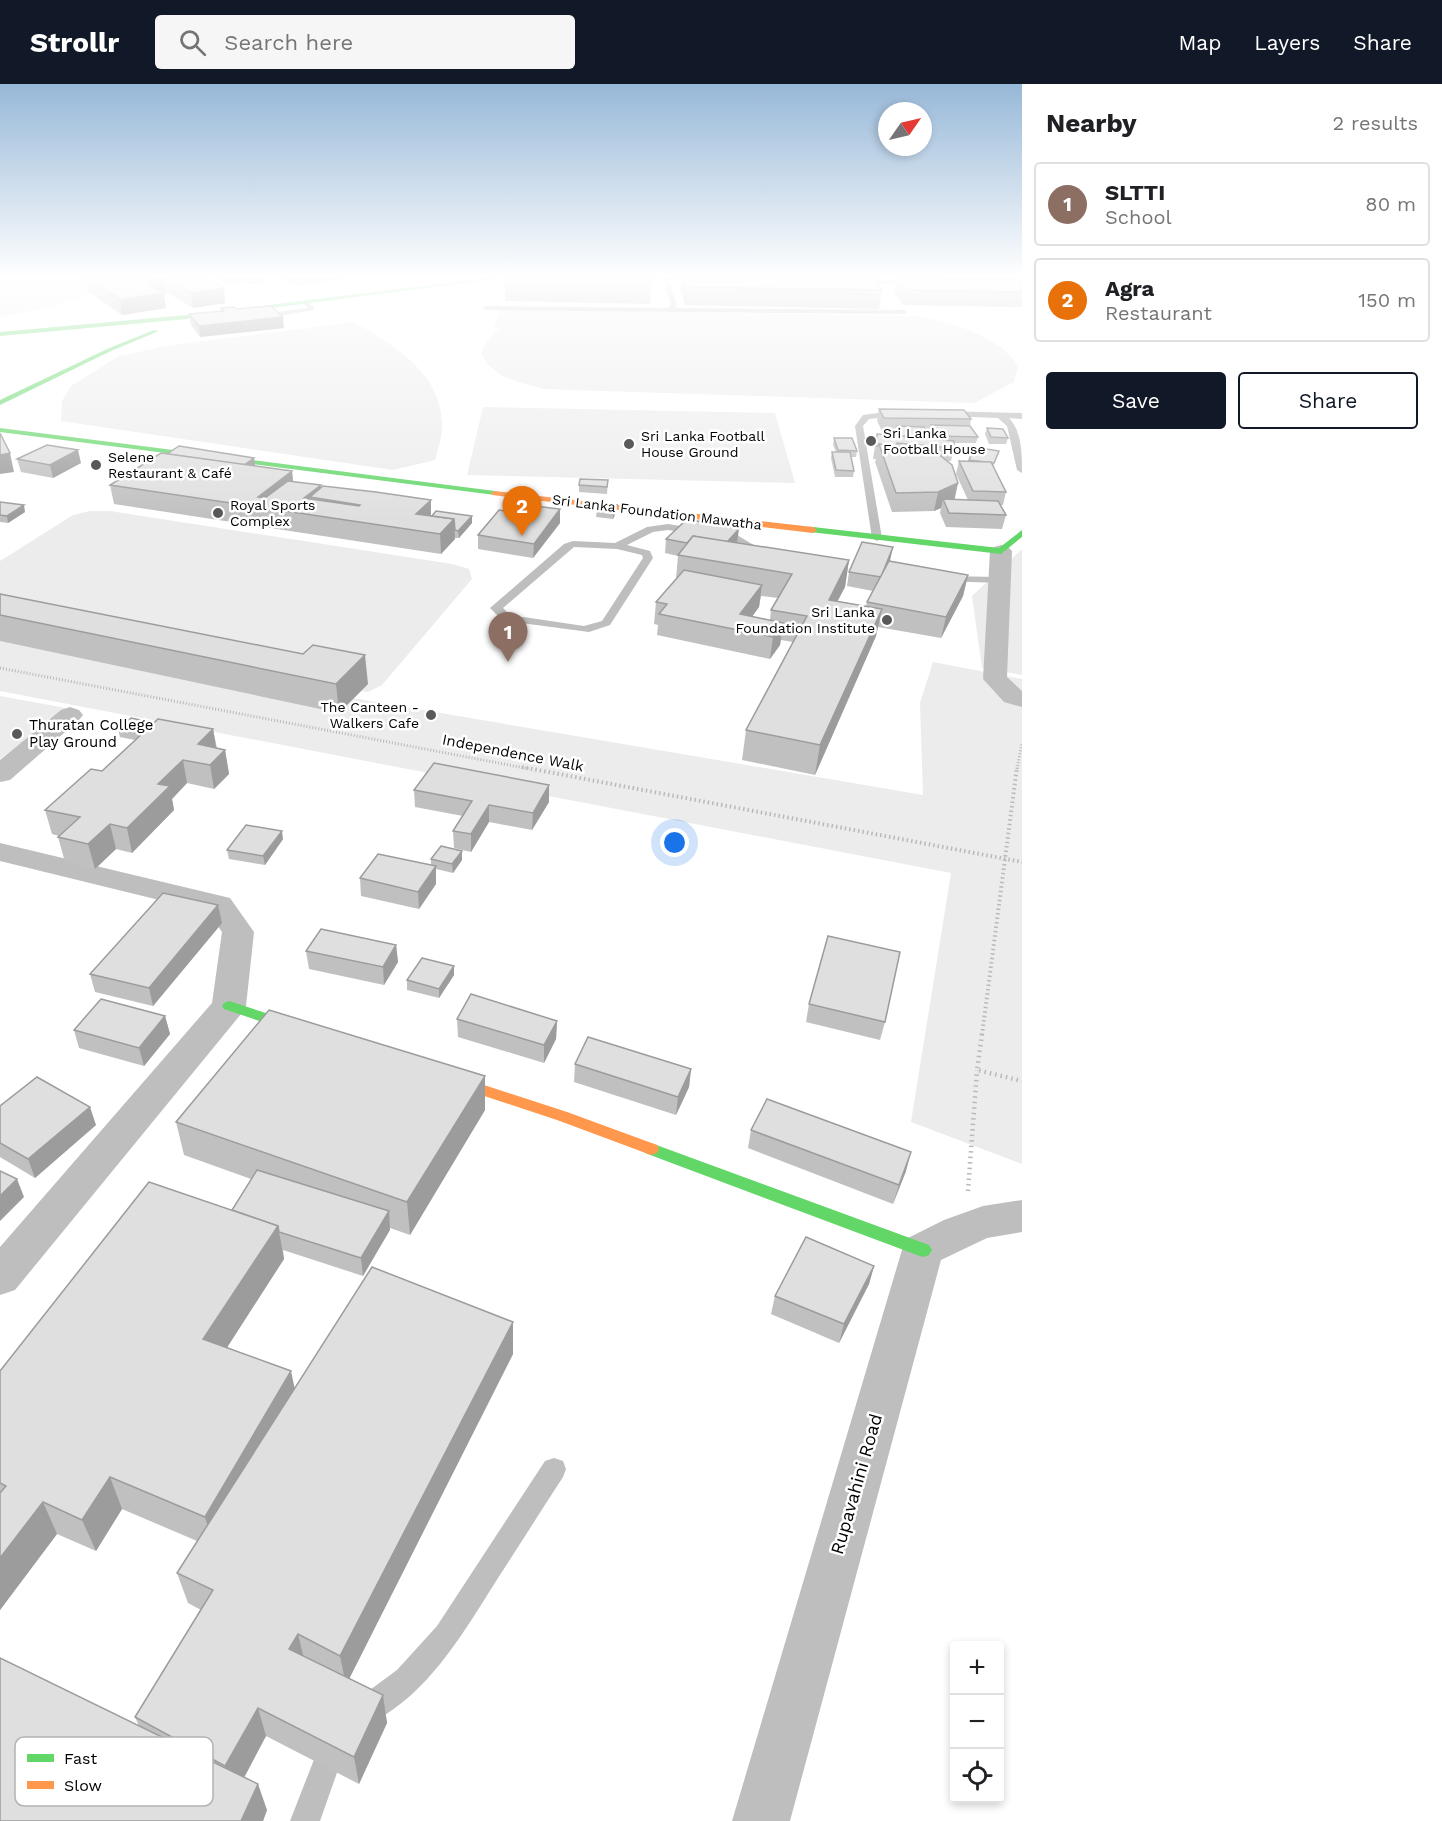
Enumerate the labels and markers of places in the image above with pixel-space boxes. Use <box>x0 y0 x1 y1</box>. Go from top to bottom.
place label: Sri Lanka Football House <box>883 425 986 457</box>
place label: Sri Lanka Football House Ground <box>641 428 766 460</box>
marker: Sri Lanka Football House <box>864 434 878 448</box>
marker: Sri Lanka Football House Ground <box>622 437 636 451</box>
place label: Selene Restaurant & Café <box>108 449 232 481</box>
marker: Selene Restaurant & Café <box>89 458 103 472</box>
pin: 2 <box>502 486 542 536</box>
place label: Royal Sports Complex <box>230 497 315 529</box>
marker: Royal Sports Complex <box>211 506 225 520</box>
place label: Sri Lanka Foundation Institute <box>736 604 875 636</box>
pin: 1 <box>488 612 528 662</box>
marker: Sri Lanka Foundation Institute <box>880 613 894 627</box>
place label: The Canteen - Walkers Cafe <box>321 699 419 731</box>
marker: The Canteen - Walkers Cafe <box>424 708 438 722</box>
place label: Thuratan College Play Ground <box>29 716 153 751</box>
marker: Thuratan College Play Ground <box>10 727 24 741</box>

